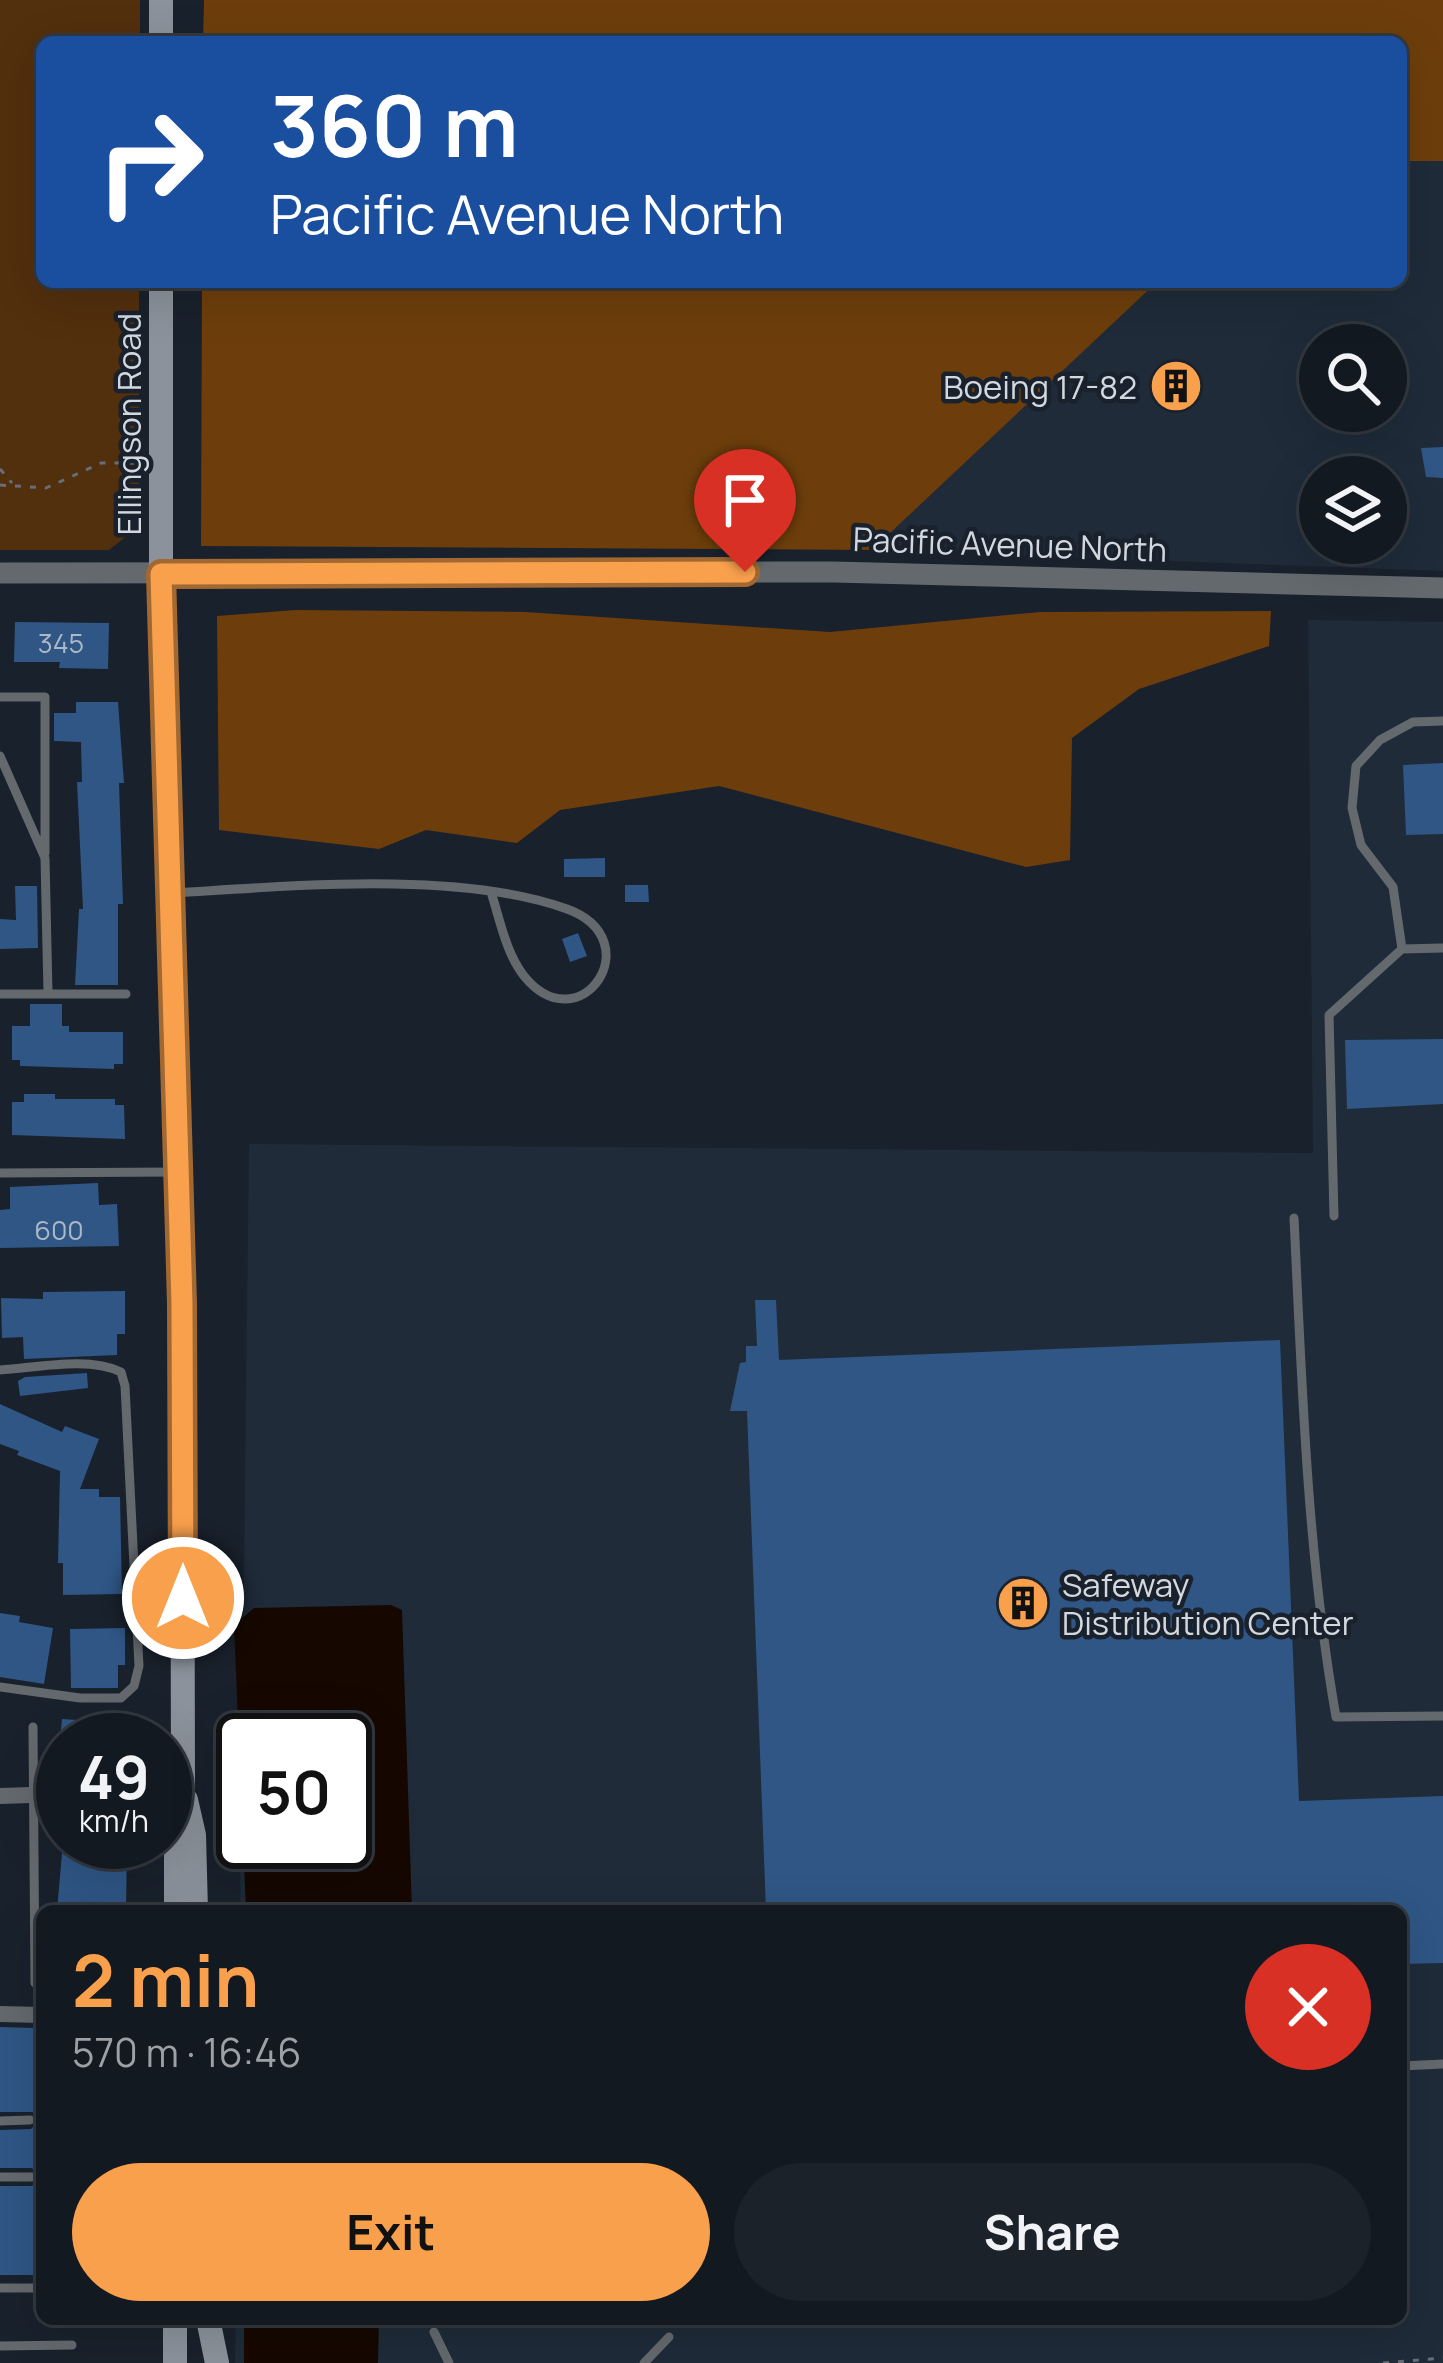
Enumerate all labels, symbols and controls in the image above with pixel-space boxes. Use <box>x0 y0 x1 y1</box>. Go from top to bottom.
text: 360 m <box>270 67 519 182</box>
icon: right <box>72 84 228 240</box>
text: Pacific Avenue North <box>270 176 784 250</box>
street label: Ellingson Road <box>106 313 151 535</box>
map controls <box>1299 324 1407 564</box>
button: search <box>1299 324 1407 432</box>
building icon: Boeing 17-82 <box>1148 358 1204 414</box>
place label: Boeing 17-82 <box>943 364 1137 409</box>
pin <box>694 449 796 572</box>
button: layers <box>1299 456 1407 564</box>
icon: arrive <box>712 467 778 533</box>
street label: Pacific Avenue North <box>852 516 1168 572</box>
house number: 345 <box>38 624 84 661</box>
house number: 600 <box>34 1211 84 1248</box>
position arrow <box>120 1535 246 1661</box>
place label: Safeway Distribution Center <box>1062 1562 1354 1645</box>
building icon: Safeway Distribution Center <box>995 1575 1051 1631</box>
speed limit sign: 50 <box>216 1713 372 1869</box>
text: 49 <box>78 1735 150 1817</box>
text: km/h <box>79 1800 149 1841</box>
text: 2 min <box>72 1930 259 2029</box>
button: close <box>1245 1944 1371 2070</box>
text: 570 m · 16:46 <box>72 2025 301 2079</box>
button: Exit <box>72 2163 710 2301</box>
button: Share <box>734 2163 1371 2301</box>

